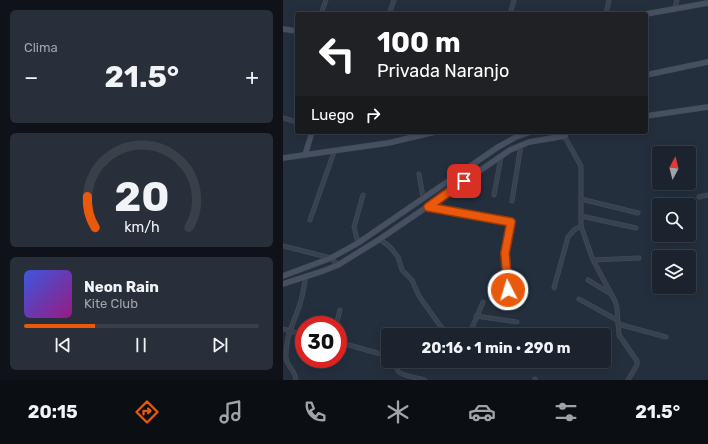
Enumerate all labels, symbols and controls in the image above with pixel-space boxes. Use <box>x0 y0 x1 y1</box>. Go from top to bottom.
text: 100 m <box>377 26 461 59</box>
icon: left <box>311 28 363 80</box>
text: Clima <box>24 40 58 55</box>
text: 21.5° <box>104 59 179 95</box>
text: Privada Naranjo <box>377 60 509 82</box>
text: − <box>24 64 38 91</box>
text: + <box>245 64 259 91</box>
icon: right <box>362 104 384 126</box>
text: Luego <box>311 106 354 124</box>
north arrow <box>652 146 696 190</box>
map controls <box>652 146 696 294</box>
pin <box>447 164 481 198</box>
icon: arrive <box>453 170 475 192</box>
text: 20 <box>114 172 169 221</box>
button: search <box>652 198 696 242</box>
text: km/h <box>124 219 159 236</box>
button: layers <box>652 250 696 294</box>
position arrow <box>487 269 529 311</box>
text: Neon Rain <box>84 278 159 296</box>
text: Kite Club <box>84 296 138 311</box>
speed limit sign: 30 <box>295 316 347 368</box>
icon: previous <box>52 334 74 356</box>
icon: pause <box>130 334 152 356</box>
icon: next <box>209 334 231 356</box>
text: 20:16 · 1 min · 290 m <box>421 339 571 357</box>
icon: directions <box>133 398 161 426</box>
icon: music <box>217 398 245 426</box>
icon: phone <box>301 398 329 426</box>
icon: climate <box>384 398 412 426</box>
icon: car <box>468 398 496 426</box>
icon: filters <box>552 398 580 426</box>
text: 20:15 <box>28 401 78 423</box>
text: 21.5° <box>635 401 680 423</box>

